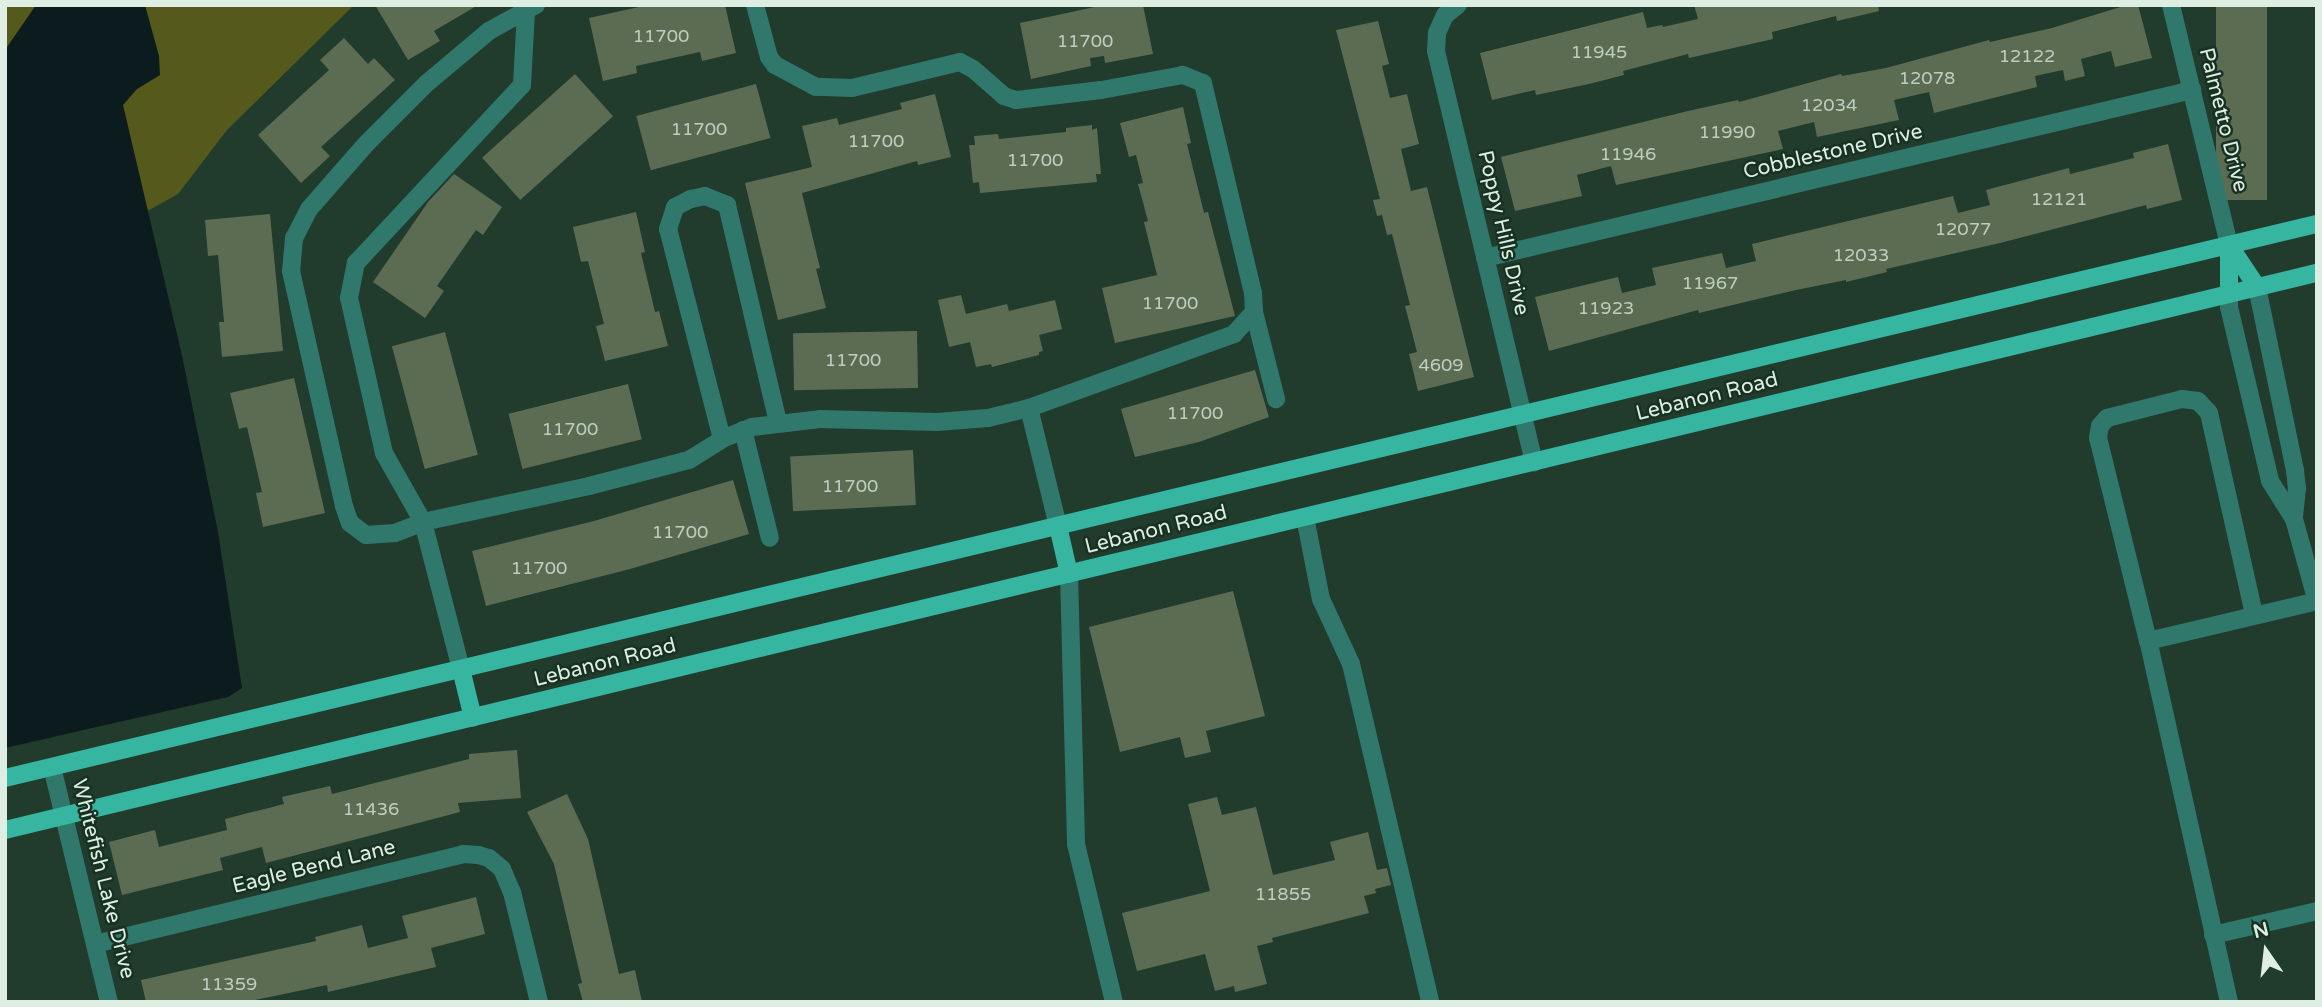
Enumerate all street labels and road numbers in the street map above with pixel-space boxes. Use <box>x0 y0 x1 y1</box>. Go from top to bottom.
street label: Palmetto Drive <box>2193 45 2253 195</box>
street label: Cobblestone Drive <box>1741 119 1925 185</box>
street label: Poppy Hills Drive <box>1472 148 1534 318</box>
street label: Lebanon Road <box>1633 367 1781 427</box>
street label: Lebanon Road <box>1082 500 1230 560</box>
street label: Lebanon Road <box>531 633 679 693</box>
street label: Whitefish Lake Drive <box>66 777 140 981</box>
street label: Eagle Bend Lane <box>230 835 398 899</box>

